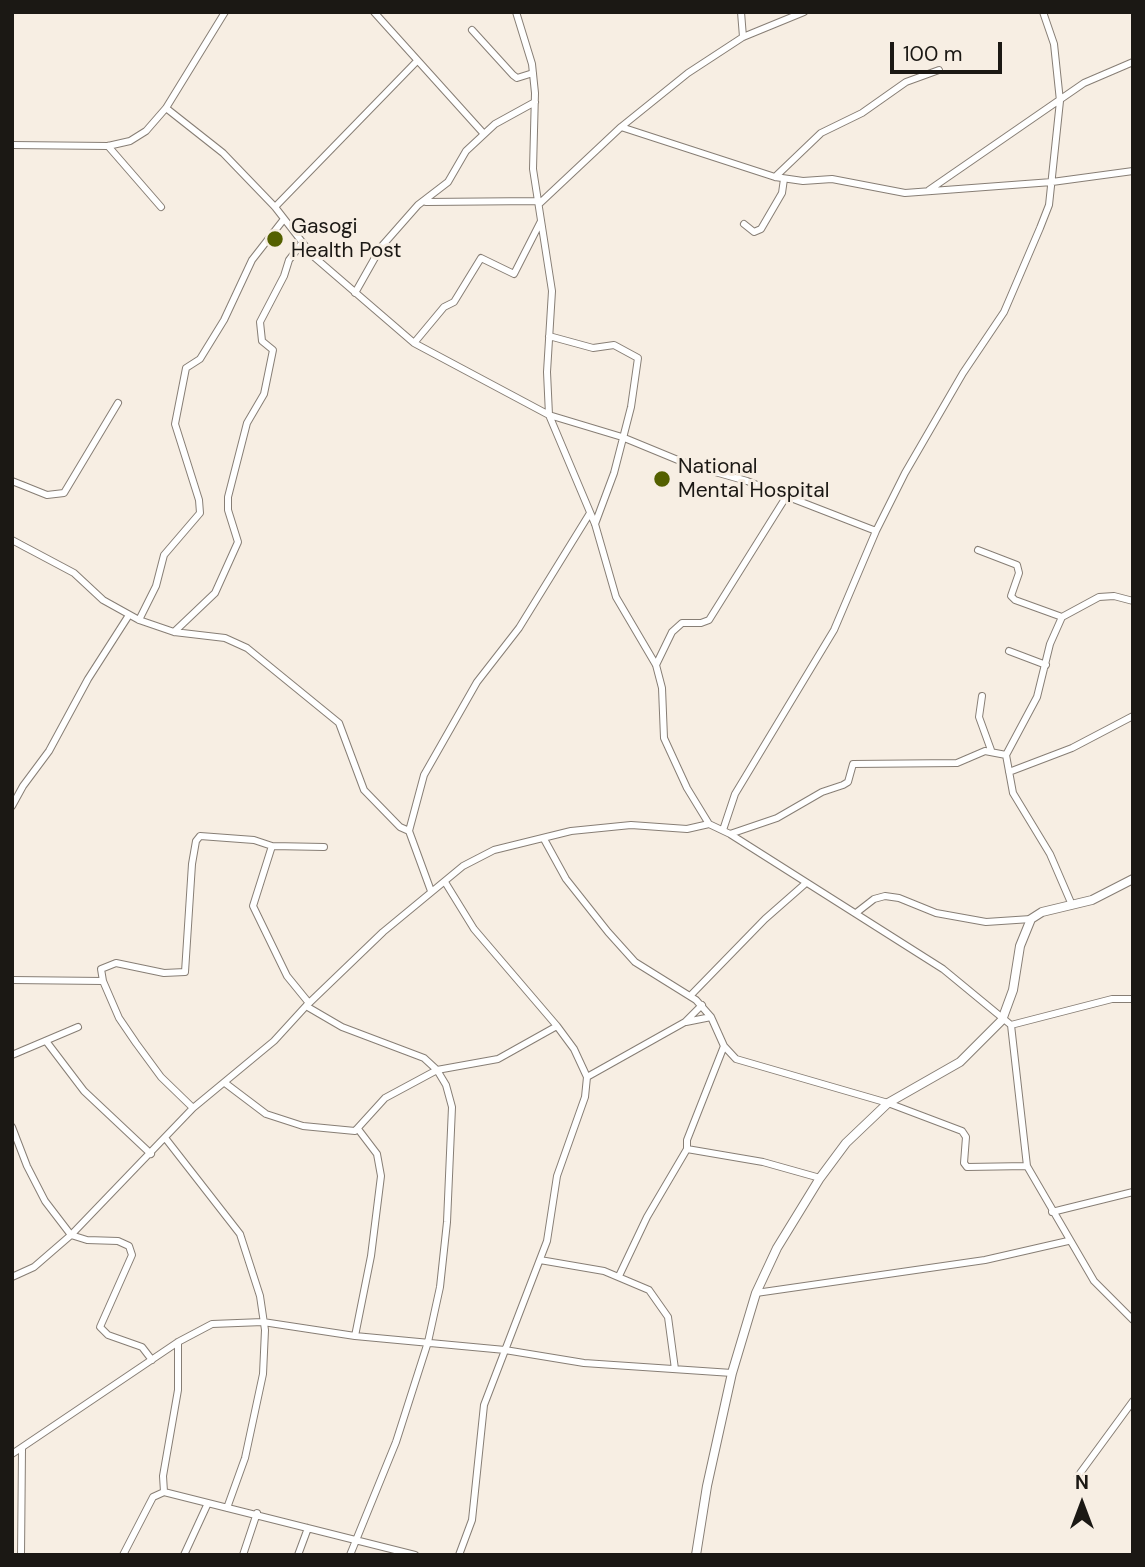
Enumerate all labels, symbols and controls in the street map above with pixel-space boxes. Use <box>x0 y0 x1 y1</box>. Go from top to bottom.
scale bar <box>893 28 1005 72</box>
text: 100 m <box>903 40 963 68</box>
place label: Gasogi Health Post <box>291 214 402 264</box>
marker: Gasogi Health Post <box>265 229 285 249</box>
place label: National Mental Hospital <box>678 454 829 504</box>
marker: National Mental Hospital <box>652 469 672 489</box>
north arrow <box>1047 1469 1117 1539</box>
text: N <box>1075 1470 1089 1495</box>

